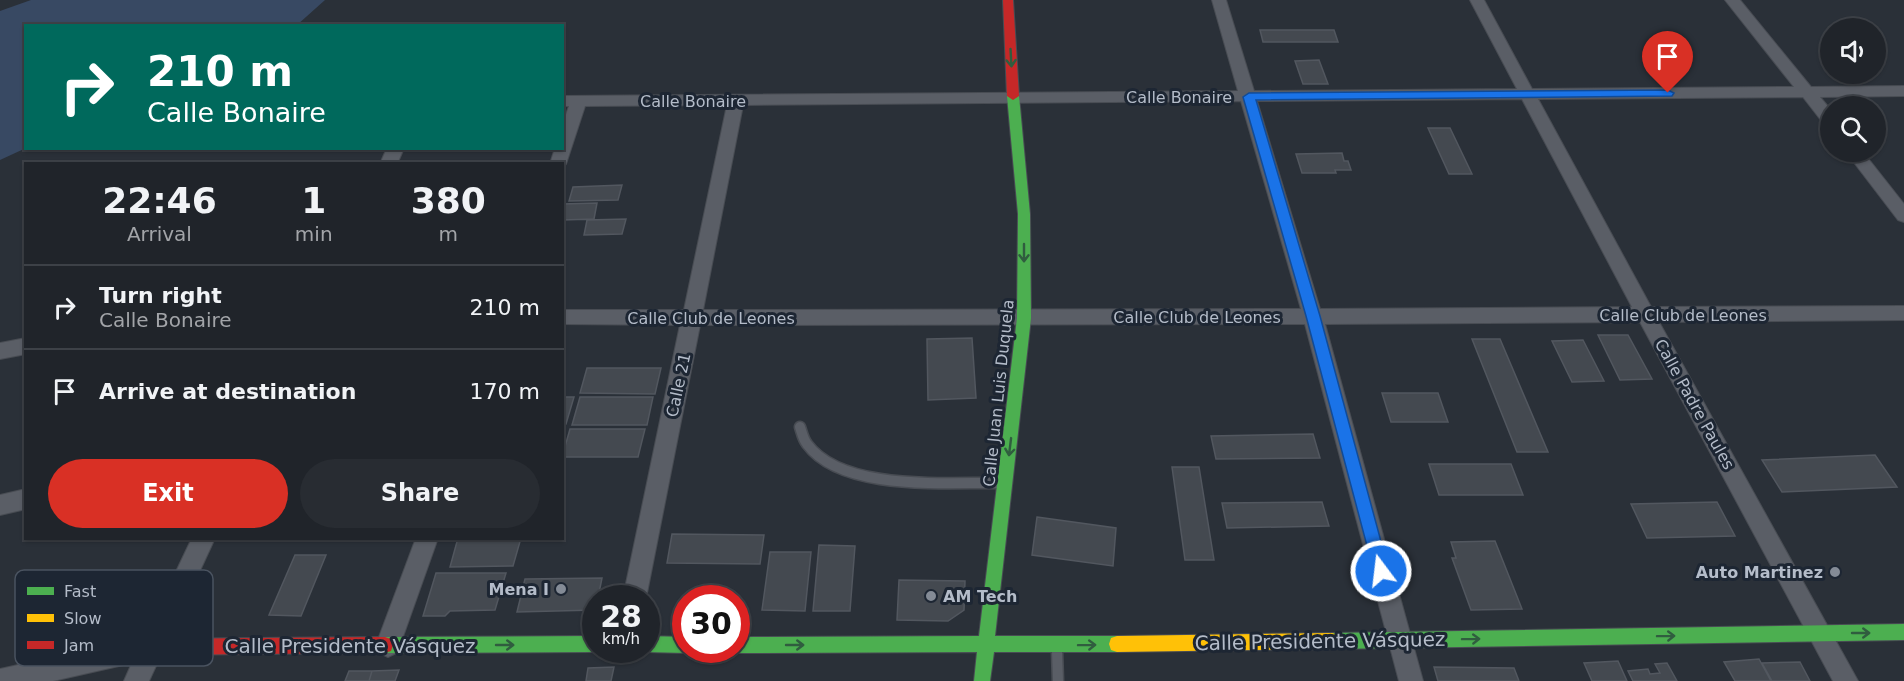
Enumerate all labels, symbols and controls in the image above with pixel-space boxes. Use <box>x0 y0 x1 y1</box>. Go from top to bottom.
map controls <box>1820 18 1886 162</box>
button: sound <box>1820 18 1886 84</box>
pin <box>1642 31 1693 93</box>
icon: arrive <box>1651 40 1684 73</box>
text: 210 m <box>147 47 293 96</box>
icon: right <box>48 48 126 126</box>
one-way arrow <box>1006 48 1017 68</box>
street label: Calle Bonaire <box>1126 88 1232 107</box>
street label: Calle Bonaire <box>640 92 746 111</box>
button: search <box>1820 96 1886 162</box>
text: Calle Bonaire <box>147 97 326 128</box>
text: 22:46 <box>102 180 217 221</box>
text: 1 <box>301 180 326 221</box>
text: 380 <box>411 180 486 221</box>
text: Arrival <box>127 222 192 246</box>
text: min <box>295 222 333 246</box>
text: m <box>439 222 458 246</box>
one-way arrow <box>1018 242 1030 262</box>
text: Turn right <box>99 283 222 308</box>
icon: right <box>48 291 81 324</box>
text: 210 m <box>470 295 540 320</box>
street label: Calle Juan Luis Duquela <box>979 298 1018 488</box>
street label: Calle Club de Leones <box>1599 306 1767 325</box>
text: Calle Bonaire <box>99 308 232 332</box>
street label: Calle Club de Leones <box>1113 308 1281 327</box>
street label: Calle Club de Leones <box>627 309 795 328</box>
street label: Calle Padre Paules <box>1651 336 1738 473</box>
street label: Calle 21 <box>662 351 695 419</box>
icon: arrive <box>48 375 81 408</box>
text: Arrive at destination <box>99 379 356 404</box>
text: 170 m <box>470 379 540 404</box>
one-way arrow <box>1004 437 1015 456</box>
button: Exit <box>48 459 288 528</box>
button: Share <box>300 459 540 528</box>
position arrow <box>1349 539 1413 603</box>
place label: Auto Martinez <box>1696 563 1823 582</box>
marker: Auto Martinez <box>1828 565 1842 579</box>
legend <box>15 570 213 666</box>
place label: Mena I <box>489 580 549 599</box>
text: Fast <box>64 582 96 601</box>
marker: Mena I <box>554 582 568 596</box>
speed limit sign: 30 <box>672 585 750 663</box>
place label: AM Tech <box>943 587 1017 606</box>
marker: AM Tech <box>924 589 938 603</box>
text: 28 <box>600 599 642 634</box>
text: Slow <box>64 609 101 628</box>
street label: Calle Presidente Vásquez <box>1194 627 1446 655</box>
one-way arrow <box>1851 627 1871 639</box>
text: km/h <box>602 630 640 648</box>
one-way arrow <box>1656 630 1676 641</box>
one-way arrow <box>1461 633 1481 645</box>
street label: Calle Presidente Vásquez <box>225 634 475 658</box>
text: Jam <box>63 636 94 655</box>
one-way arrow <box>494 639 514 651</box>
one-way arrow <box>784 639 804 651</box>
one-way arrow <box>1077 639 1097 650</box>

